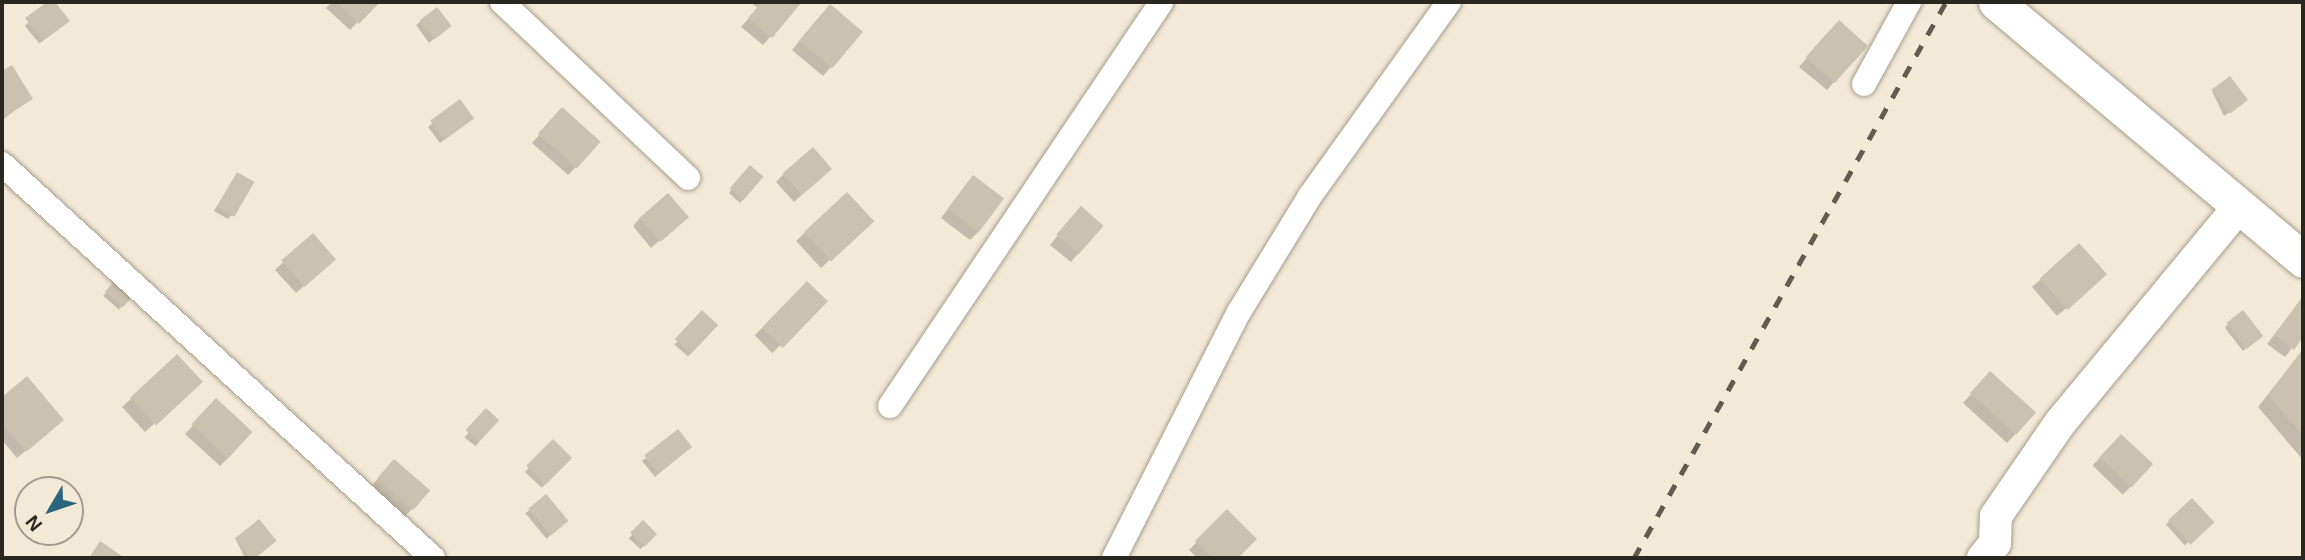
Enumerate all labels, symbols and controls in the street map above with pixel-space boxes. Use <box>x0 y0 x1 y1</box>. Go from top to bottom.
north arrow <box>14 476 84 546</box>
text: N <box>21 511 46 535</box>

